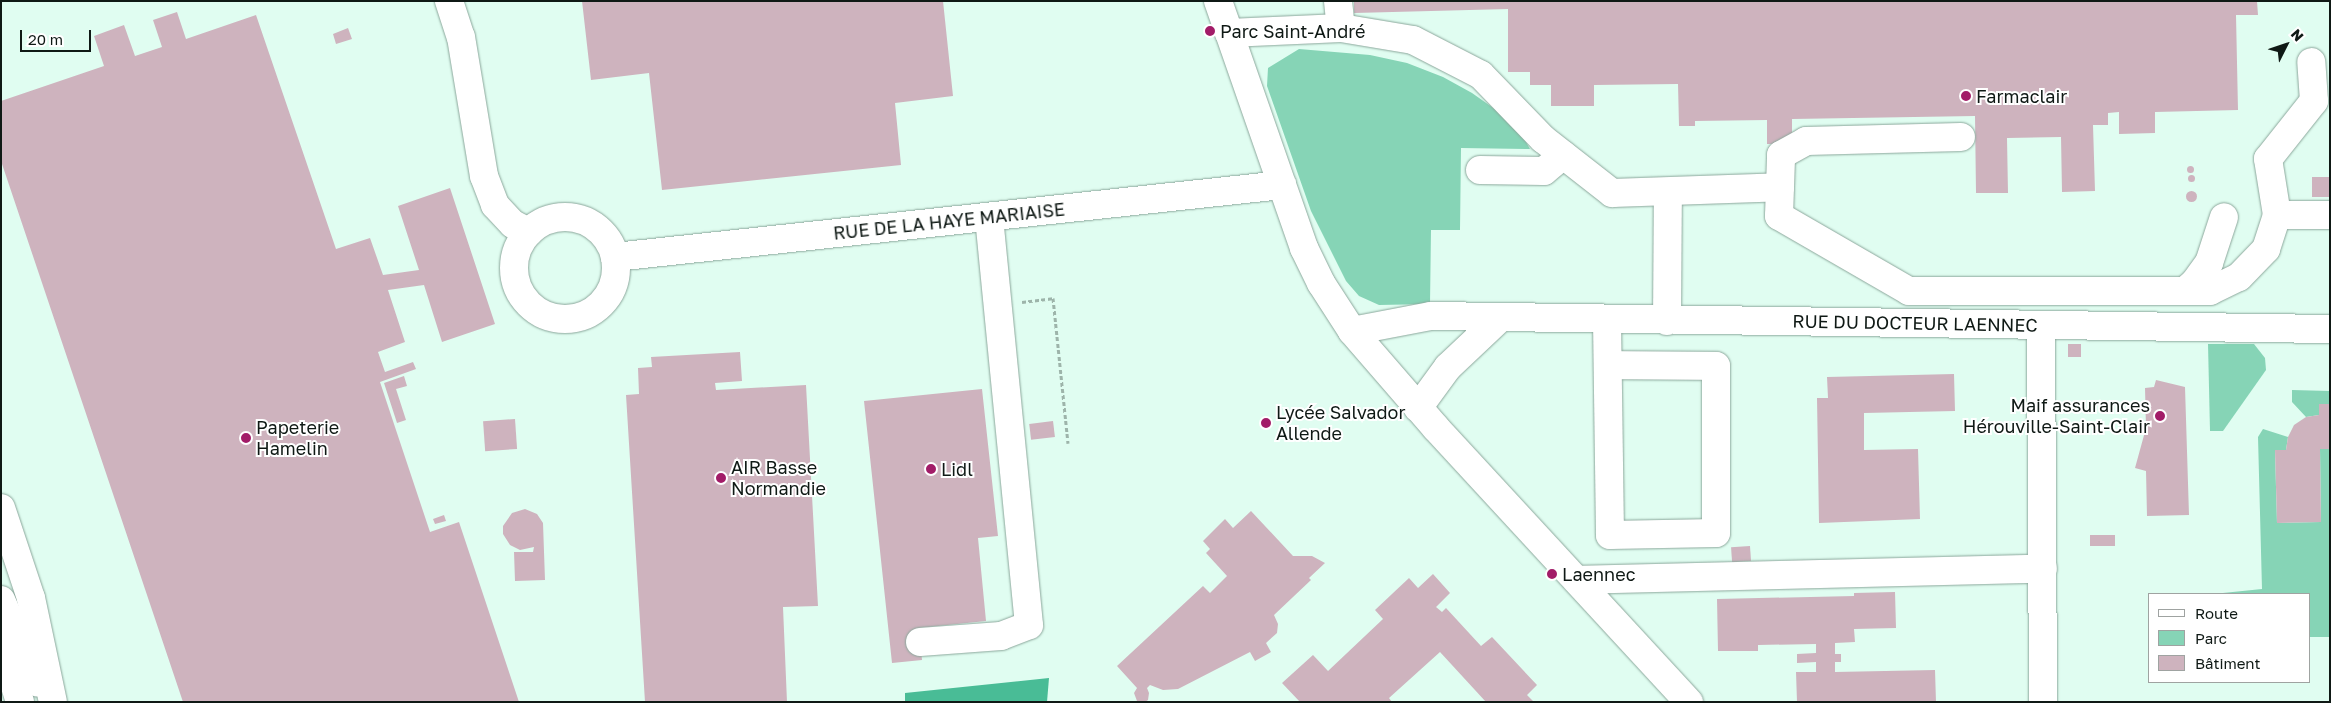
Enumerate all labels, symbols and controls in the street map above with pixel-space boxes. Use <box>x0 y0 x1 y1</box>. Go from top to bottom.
scale bar <box>22 20 94 52</box>
place label: Parc Saint-André <box>1220 20 1365 42</box>
north arrow <box>2261 20 2311 70</box>
marker: Parc Saint-André <box>1204 25 1216 37</box>
text: N <box>2288 25 2308 44</box>
text: 20 m <box>28 30 63 48</box>
place label: Farmaclair <box>1976 85 2067 107</box>
marker: Farmaclair <box>1960 90 1972 102</box>
street label: RUE DE LA HAYE MARIAISE <box>832 198 1066 244</box>
street label: RUE DU DOCTEUR LAENNEC <box>1792 310 2038 336</box>
place label: Maif assurances Hérouville-Saint-Clair <box>1963 395 2150 438</box>
place label: Lycée Salvador Allende <box>1276 402 1405 444</box>
marker: Maif assurances Hérouville-Saint-Clair <box>2154 410 2166 422</box>
place label: Papeterie Hamelin <box>256 417 339 459</box>
marker: Lycée Salvador Allende <box>1260 417 1272 429</box>
marker: Papeterie Hamelin <box>240 432 252 444</box>
place label: AIR Basse Normandie <box>731 457 826 499</box>
place label: Lidl <box>941 458 973 480</box>
marker: Lidl <box>925 463 937 475</box>
marker: AIR Basse Normandie <box>715 472 727 484</box>
place label: Laennec <box>1562 563 1635 585</box>
marker: Laennec <box>1546 568 1558 580</box>
legend <box>2148 593 2311 683</box>
text: Route <box>2195 604 2238 622</box>
text: Parc <box>2195 629 2227 647</box>
text: Bâtiment <box>2195 654 2260 672</box>

